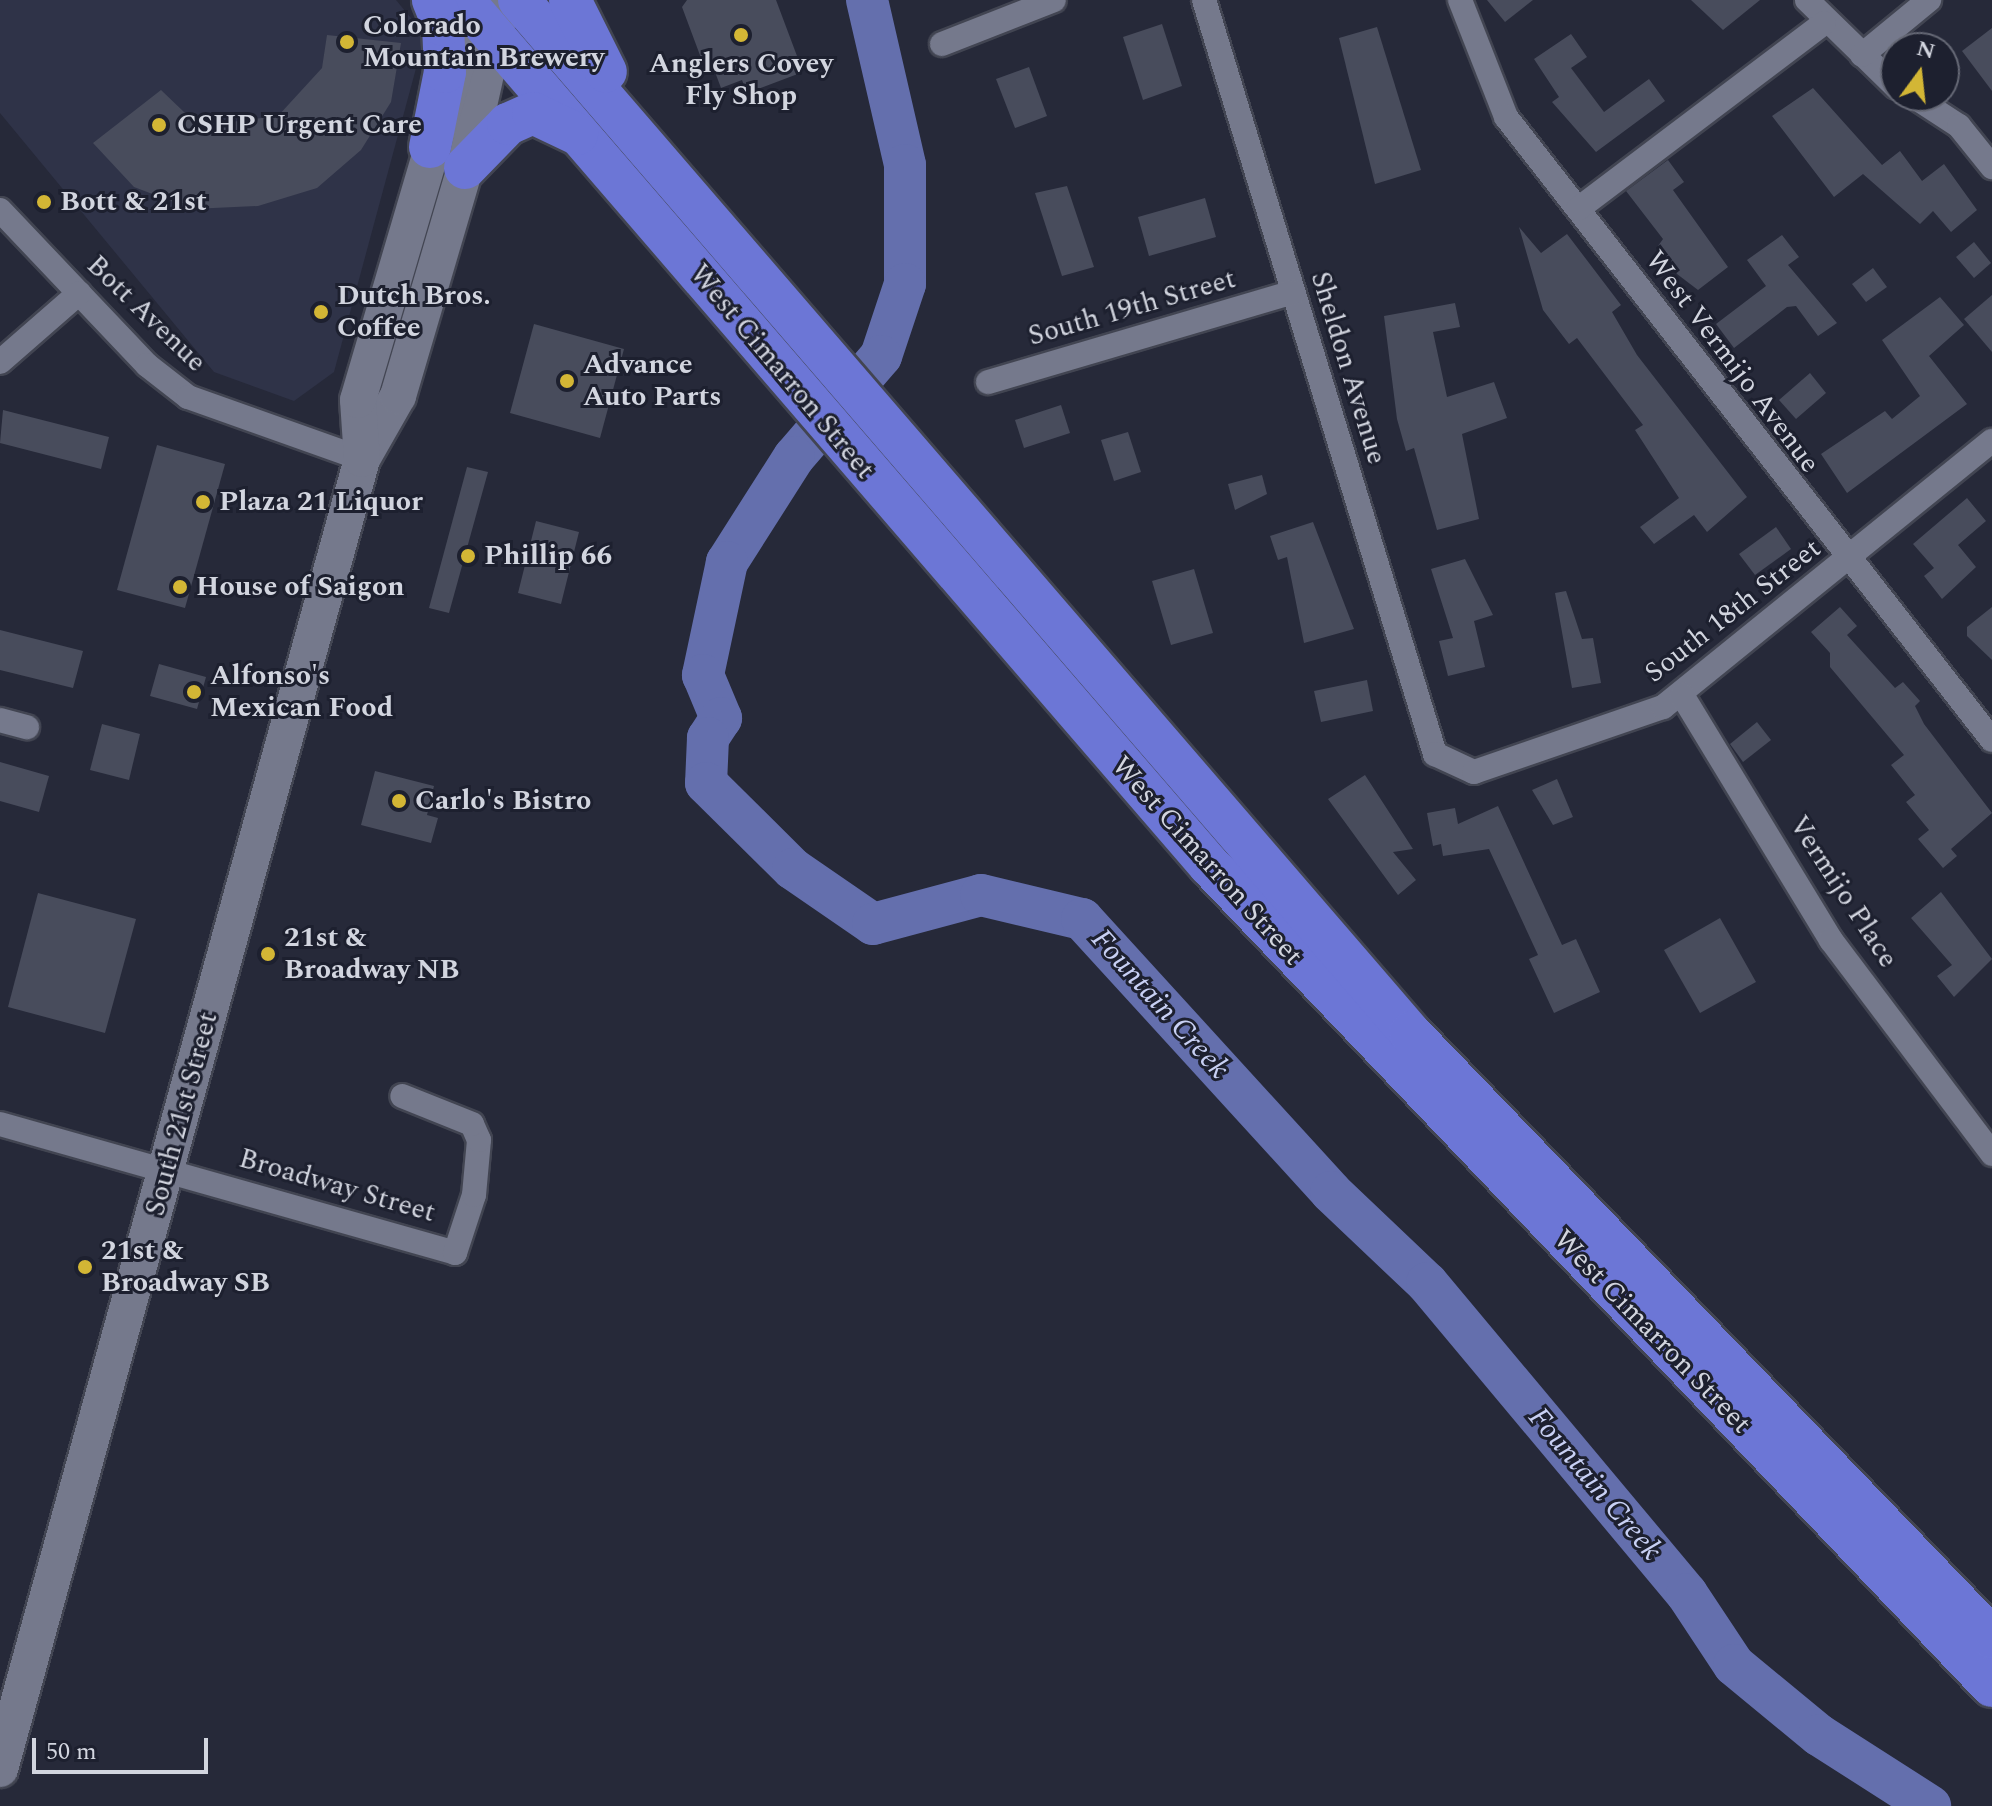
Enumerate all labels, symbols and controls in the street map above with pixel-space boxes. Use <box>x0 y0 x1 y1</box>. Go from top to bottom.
place label: Colorado Mountain Brewery <box>363 9 604 75</box>
marker: Anglers Covey Fly Shop <box>732 26 750 44</box>
north arrow <box>1880 32 1960 112</box>
text: N <box>1913 32 1939 69</box>
marker: Colorado Mountain Brewery <box>338 33 356 51</box>
place label: Anglers Covey Fly Shop <box>649 47 833 113</box>
place label: CSHP Urgent Care <box>177 108 422 142</box>
marker: CSHP Urgent Care <box>148 114 170 136</box>
place label: Bott & 21st <box>60 185 207 219</box>
marker: Bott & 21st <box>35 193 53 211</box>
street label: West Vermijo Avenue <box>1638 244 1826 480</box>
street label: Bott Avenue <box>79 249 213 379</box>
street label: West Cimarron Street <box>682 258 882 486</box>
street label: South 19th Street <box>1024 262 1240 354</box>
street label: Sheldon Avenue <box>1303 268 1393 468</box>
place label: Dutch Bros. Coffee <box>337 279 491 345</box>
marker: Dutch Bros. Coffee <box>312 303 330 321</box>
place label: Advance Auto Parts <box>583 348 722 414</box>
marker: Advance Auto Parts <box>558 372 576 390</box>
place label: Plaza 21 Liquor <box>219 485 423 519</box>
marker: Plaza 21 Liquor <box>194 493 212 511</box>
street label: South 18th Street <box>1638 532 1828 690</box>
place label: Phillip 66 <box>484 539 612 573</box>
marker: Phillip 66 <box>459 547 477 565</box>
place label: House of Saigon <box>196 570 405 604</box>
marker: House of Saigon <box>171 578 189 596</box>
place label: Alfonso's Mexican Food <box>210 659 393 725</box>
marker: Alfonso's Mexican Food <box>185 683 203 701</box>
street label: West Cimarron Street <box>1104 749 1310 973</box>
place label: Carlo's Bistro <box>415 784 591 818</box>
marker: Carlo's Bistro <box>390 792 408 810</box>
street label: Vermijo Place <box>1781 810 1905 974</box>
place label: 21st & Broadway NB <box>284 921 459 987</box>
water label: Fountain Creek <box>1083 922 1237 1086</box>
marker: 21st & Broadway NB <box>259 945 277 963</box>
street label: South 21st Street <box>139 1008 225 1220</box>
street label: Broadway Street <box>235 1142 439 1230</box>
street label: West Cimarron Street <box>1546 1223 1758 1441</box>
place label: 21st & Broadway SB <box>101 1234 270 1300</box>
marker: 21st & Broadway SB <box>76 1258 94 1276</box>
water label: Fountain Creek <box>1520 1400 1670 1568</box>
scale bar <box>36 1722 212 1772</box>
text: 50 m <box>46 1734 97 1770</box>

